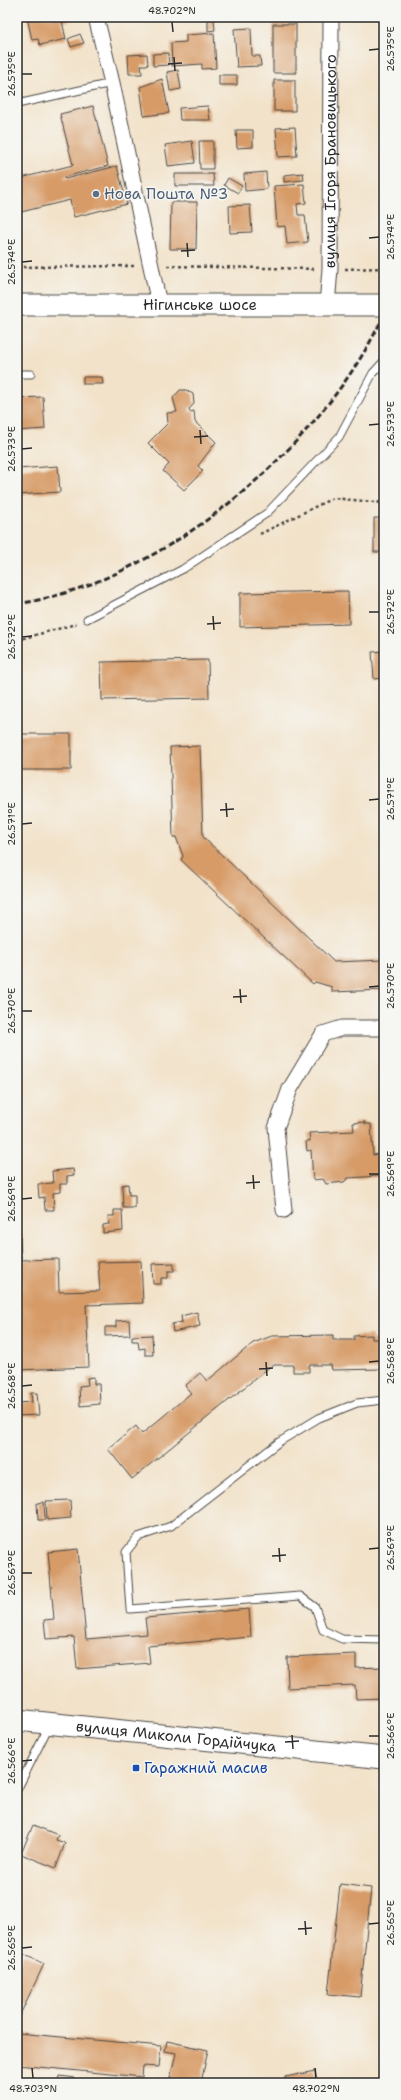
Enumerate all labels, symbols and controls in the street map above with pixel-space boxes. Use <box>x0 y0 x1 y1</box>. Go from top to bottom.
text: 48.702°N <box>148 4 196 17</box>
text: 26.575°E <box>384 26 397 72</box>
text: 26.575°E <box>5 51 18 97</box>
street label: вулиця Ігоря Брановицького <box>320 54 341 268</box>
place label: Нова Пошта №3 <box>104 184 228 204</box>
marker: Нова Пошта №3 <box>91 189 101 199</box>
text: 26.574°E <box>384 214 397 260</box>
text: 26.574°E <box>5 239 18 285</box>
street label: Нігинське шосе <box>143 295 257 315</box>
text: 26.573°E <box>384 401 397 447</box>
text: 26.573°E <box>5 426 18 472</box>
text: 26.572°E <box>384 589 397 635</box>
text: 26.572°E <box>5 614 18 660</box>
text: 26.571°E <box>384 777 397 821</box>
text: 26.571°E <box>5 802 18 846</box>
text: 26.570°E <box>384 963 397 1009</box>
text: 26.570°E <box>5 988 18 1034</box>
text: 26.569°E <box>384 1151 397 1197</box>
text: 26.569°E <box>5 1176 18 1222</box>
text: 26.568°E <box>384 1338 397 1384</box>
text: 26.568°E <box>5 1363 18 1409</box>
text: 26.567°E <box>384 1525 397 1571</box>
text: 26.567°E <box>5 1550 18 1596</box>
text: 26.566°E <box>384 1712 397 1760</box>
street label: вулиця Миколи Гордійчука <box>75 1716 278 1757</box>
text: 26.566°E <box>5 1737 18 1785</box>
place label: Гаражний масив <box>144 1758 268 1778</box>
marker: Гаражний масив <box>131 1763 141 1773</box>
text: 26.565°E <box>384 1900 397 1946</box>
text: 26.565°E <box>5 1925 18 1971</box>
text: 48.703°N <box>9 2082 57 2095</box>
text: 48.702°N <box>292 2082 340 2095</box>

